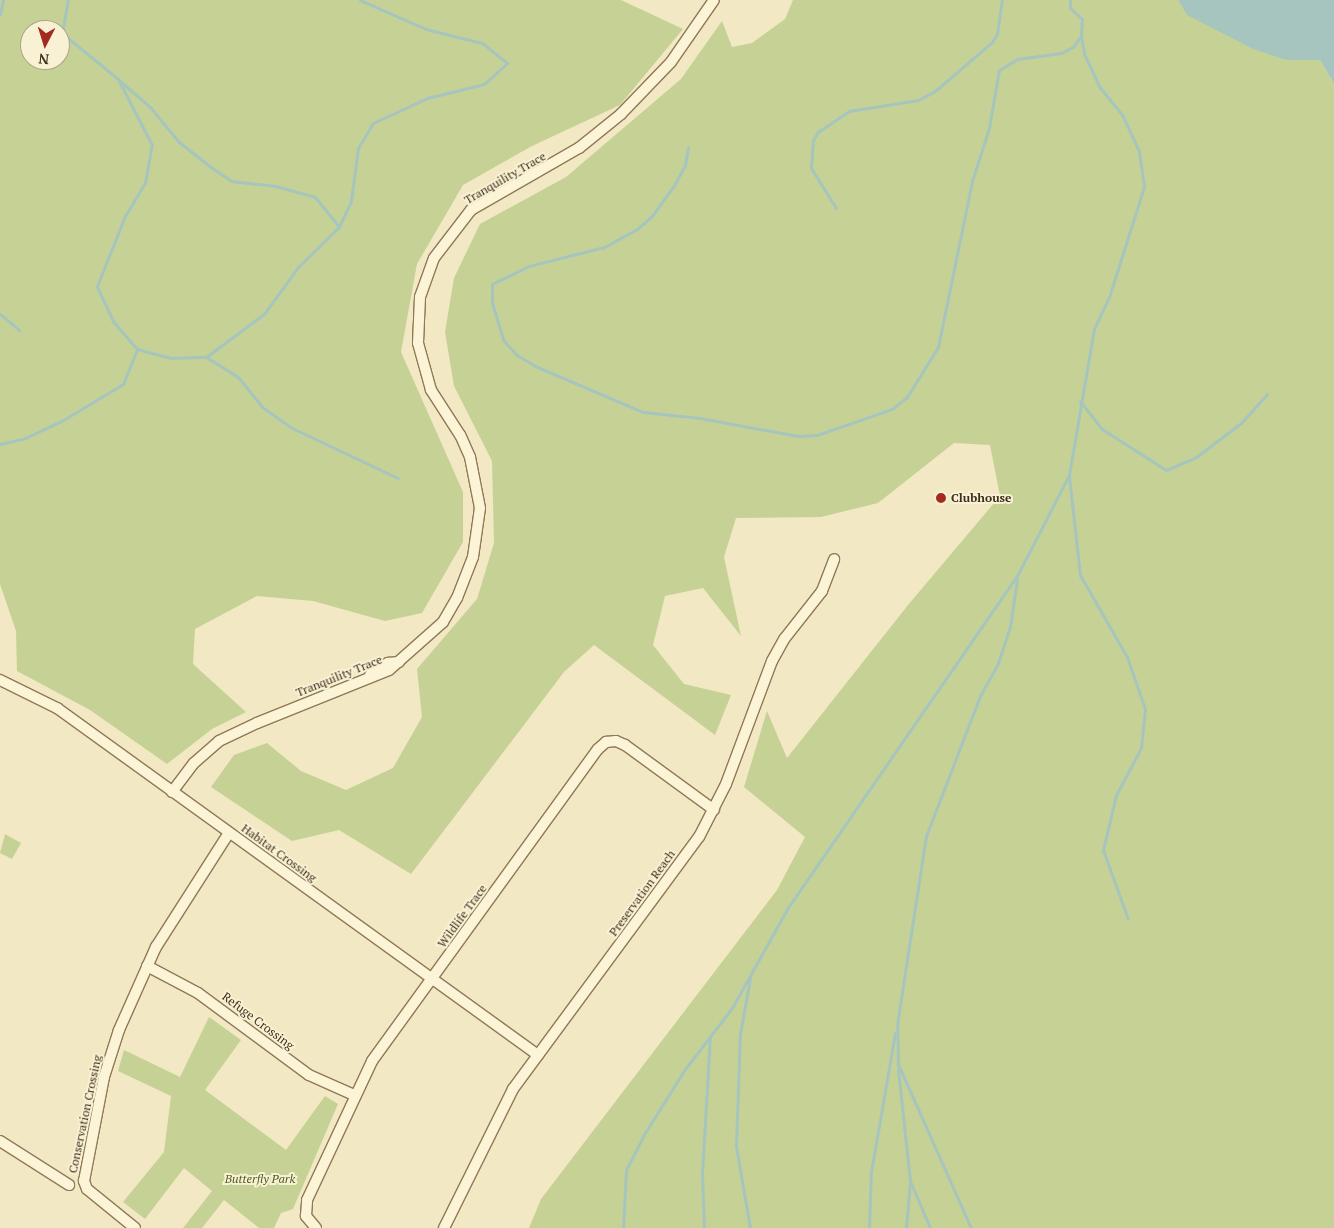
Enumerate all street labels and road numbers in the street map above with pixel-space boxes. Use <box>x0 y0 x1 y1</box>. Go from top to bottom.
street label: Tranquility Trace <box>462 149 548 207</box>
street label: Tranquility Trace <box>294 652 384 700</box>
street label: Habitat Crossing <box>239 821 319 885</box>
street label: Preservation Reach <box>606 847 678 939</box>
street label: Wildlife Trace <box>434 882 490 950</box>
street label: Refuge Crossing <box>219 989 297 1053</box>
street label: Conservation Crossing <box>65 1054 105 1174</box>

